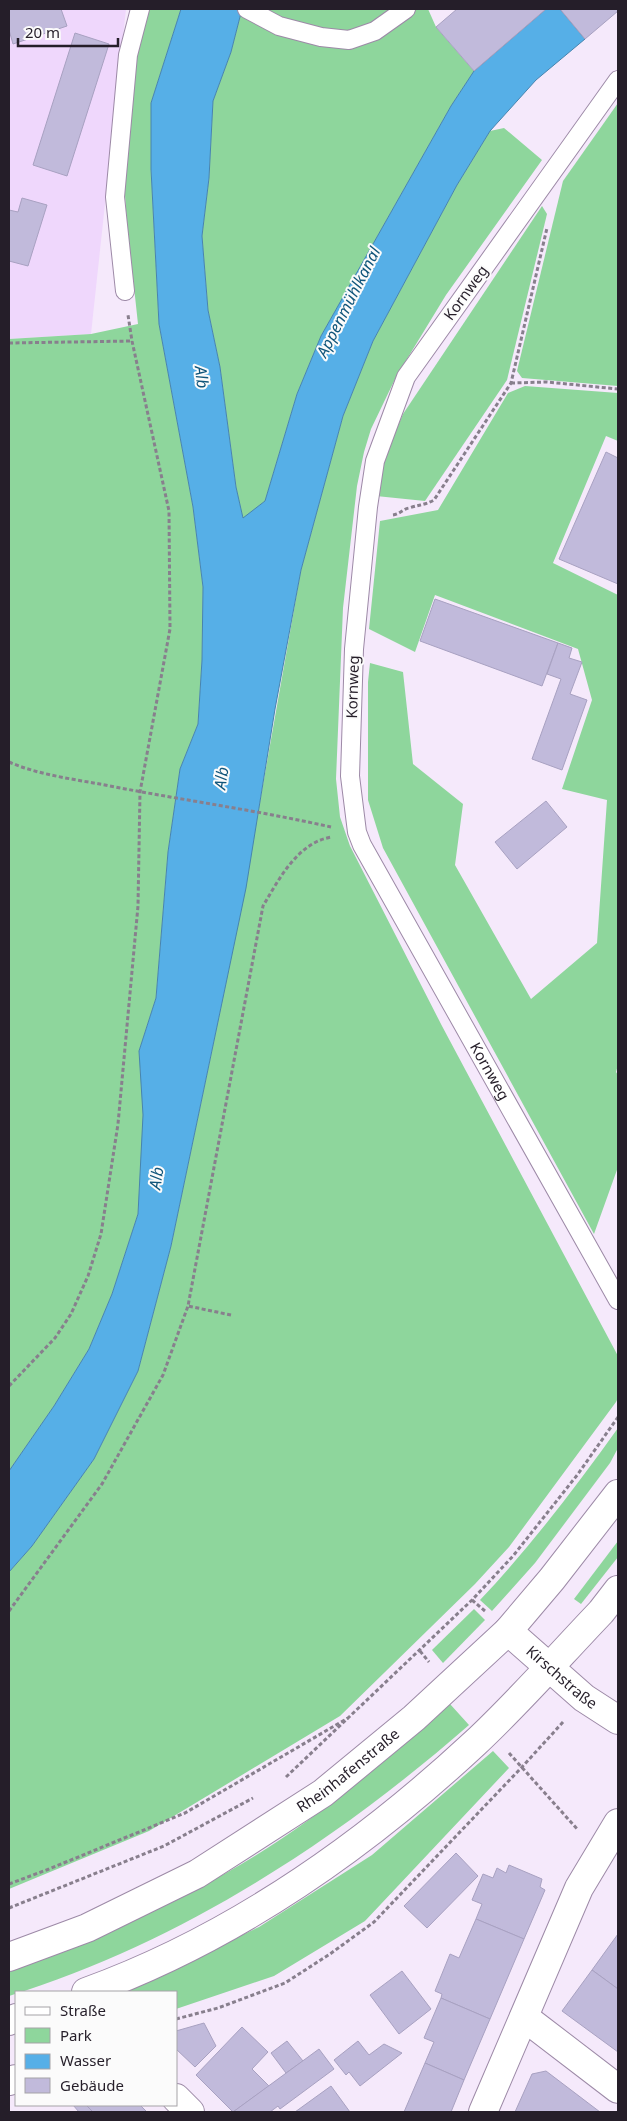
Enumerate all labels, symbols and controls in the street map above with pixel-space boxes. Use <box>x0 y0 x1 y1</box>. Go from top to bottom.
scale bar <box>18 15 118 47</box>
text: 20 m <box>25 22 60 42</box>
water label: Appenmühlkanal <box>310 242 386 362</box>
street label: Kornweg <box>438 261 492 324</box>
water label: Alb <box>190 364 214 389</box>
street label: Kornweg <box>341 655 363 719</box>
water label: Alb <box>208 765 234 792</box>
street label: Kornweg <box>466 1039 515 1104</box>
water label: Alb <box>143 1165 169 1192</box>
street label: Kirschstraße <box>522 1641 601 1713</box>
street label: Rheinhafenstraße <box>292 1723 403 1816</box>
legend <box>15 1991 178 2106</box>
text: Straße <box>60 2000 106 2020</box>
text: Park <box>60 2025 92 2045</box>
text: Wasser <box>60 2050 111 2070</box>
text: Gebäude <box>60 2075 124 2095</box>

